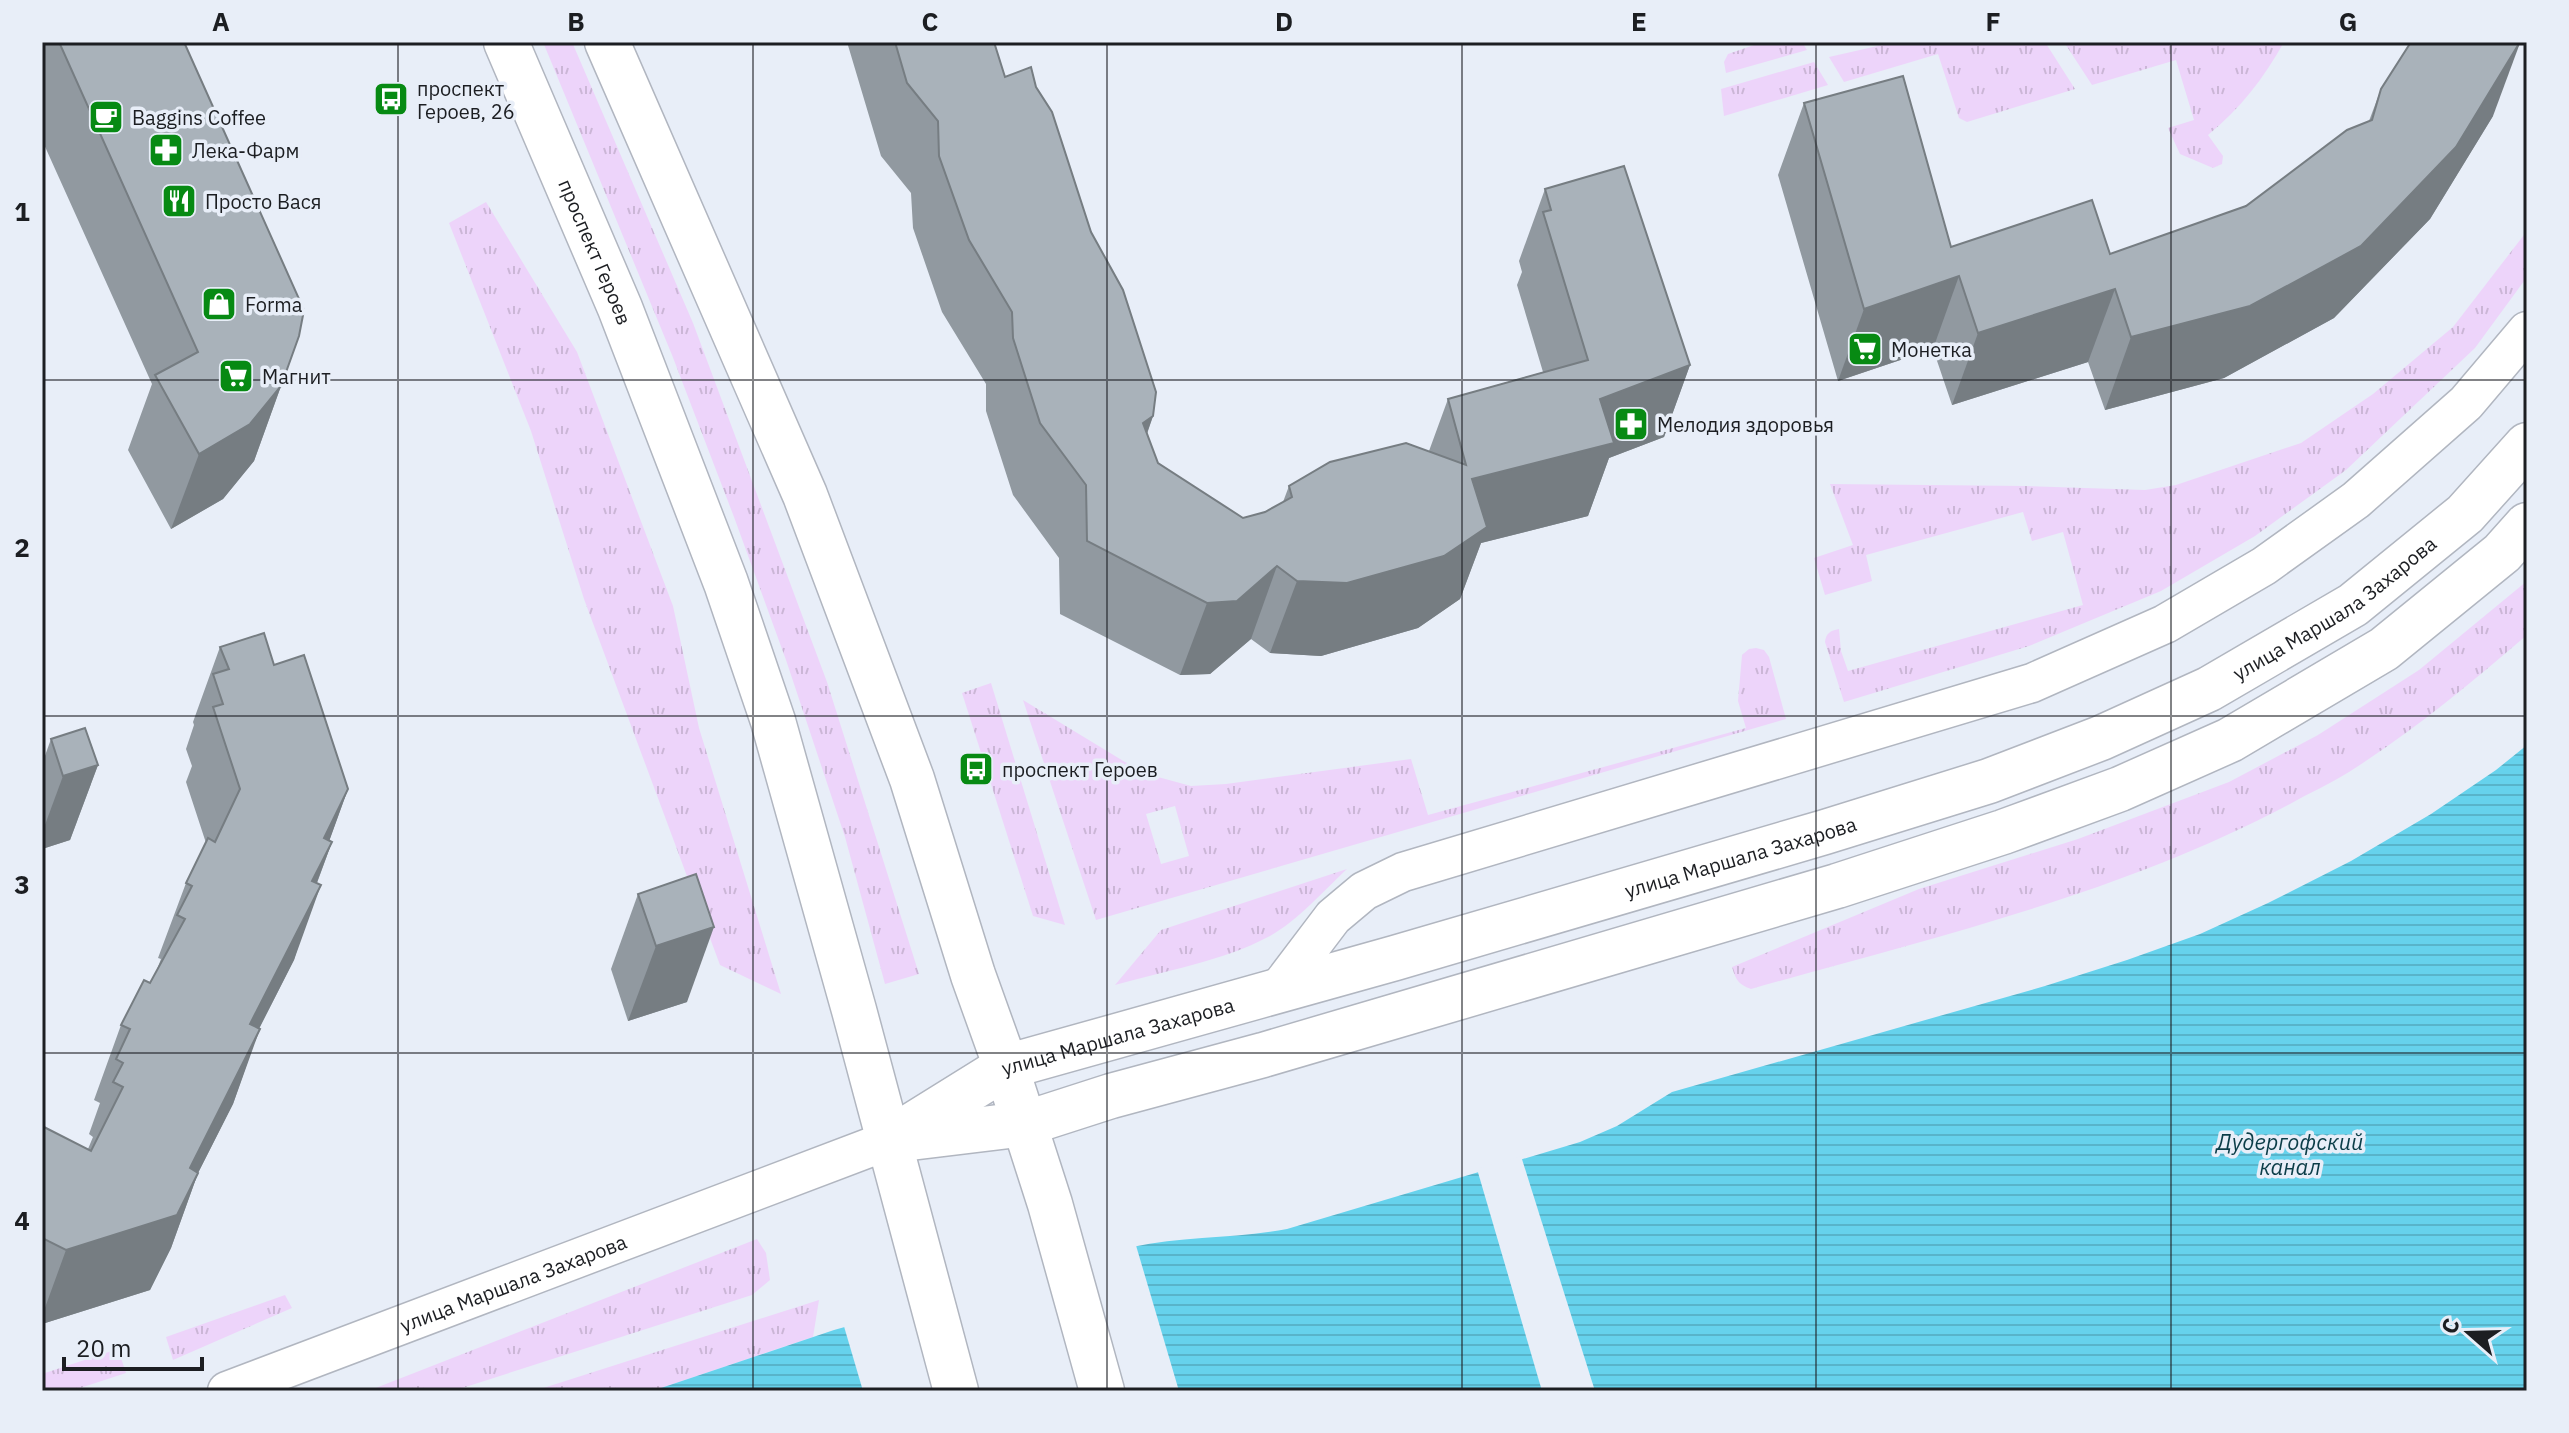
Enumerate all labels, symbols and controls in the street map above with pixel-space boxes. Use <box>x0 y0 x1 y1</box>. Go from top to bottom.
text: A <box>212 4 230 38</box>
text: B <box>567 4 585 38</box>
text: C <box>922 4 939 38</box>
text: D <box>1275 4 1293 38</box>
text: E <box>1631 4 1647 38</box>
text: F <box>1985 4 2001 38</box>
text: G <box>2339 4 2357 38</box>
place label: проспект Героев, 26 <box>417 75 515 125</box>
bus stop icon: проспект Героев, 26 <box>372 80 410 118</box>
cafe icon: Baggins Coffee <box>87 98 125 136</box>
place label: Baggins Coffee <box>132 104 266 131</box>
pharmacy icon: Лека-Фарм <box>147 131 185 169</box>
place label: Лека-Фарм <box>192 137 299 164</box>
street label: проспект Героев <box>553 175 639 328</box>
restaurant icon: Просто Вася <box>160 182 198 220</box>
place label: Просто Вася <box>205 188 321 215</box>
text: 1 <box>14 194 30 228</box>
shop icon: Forma <box>200 285 238 323</box>
place label: Forma <box>245 291 303 318</box>
supermarket icon: Монетка <box>1846 330 1884 368</box>
place label: Монетка <box>1891 336 1972 363</box>
supermarket icon: Магнит <box>217 357 255 395</box>
place label: Магнит <box>262 363 331 390</box>
pharmacy icon: Мелодия здоровья <box>1612 405 1650 443</box>
place label: Мелодия здоровья <box>1657 411 1834 438</box>
street label: улица Маршала Захарова <box>2228 529 2442 686</box>
text: 2 <box>14 530 30 564</box>
bus stop icon: проспект Героев <box>957 750 995 788</box>
place label: проспект Героев <box>1002 756 1158 783</box>
street label: улица Маршала Захарова <box>1621 810 1860 904</box>
text: 3 <box>14 867 30 901</box>
street label: улица Маршала Захарова <box>998 990 1237 1081</box>
water label: Дудергофский канал <box>2215 1127 2363 1181</box>
text: 4 <box>14 1203 30 1237</box>
street label: улица Маршала Захарова <box>396 1227 631 1338</box>
north arrow <box>2429 1293 2509 1373</box>
text: С <box>2434 1314 2466 1338</box>
scale bar <box>64 1321 202 1371</box>
text: 20 m <box>76 1332 131 1364</box>

